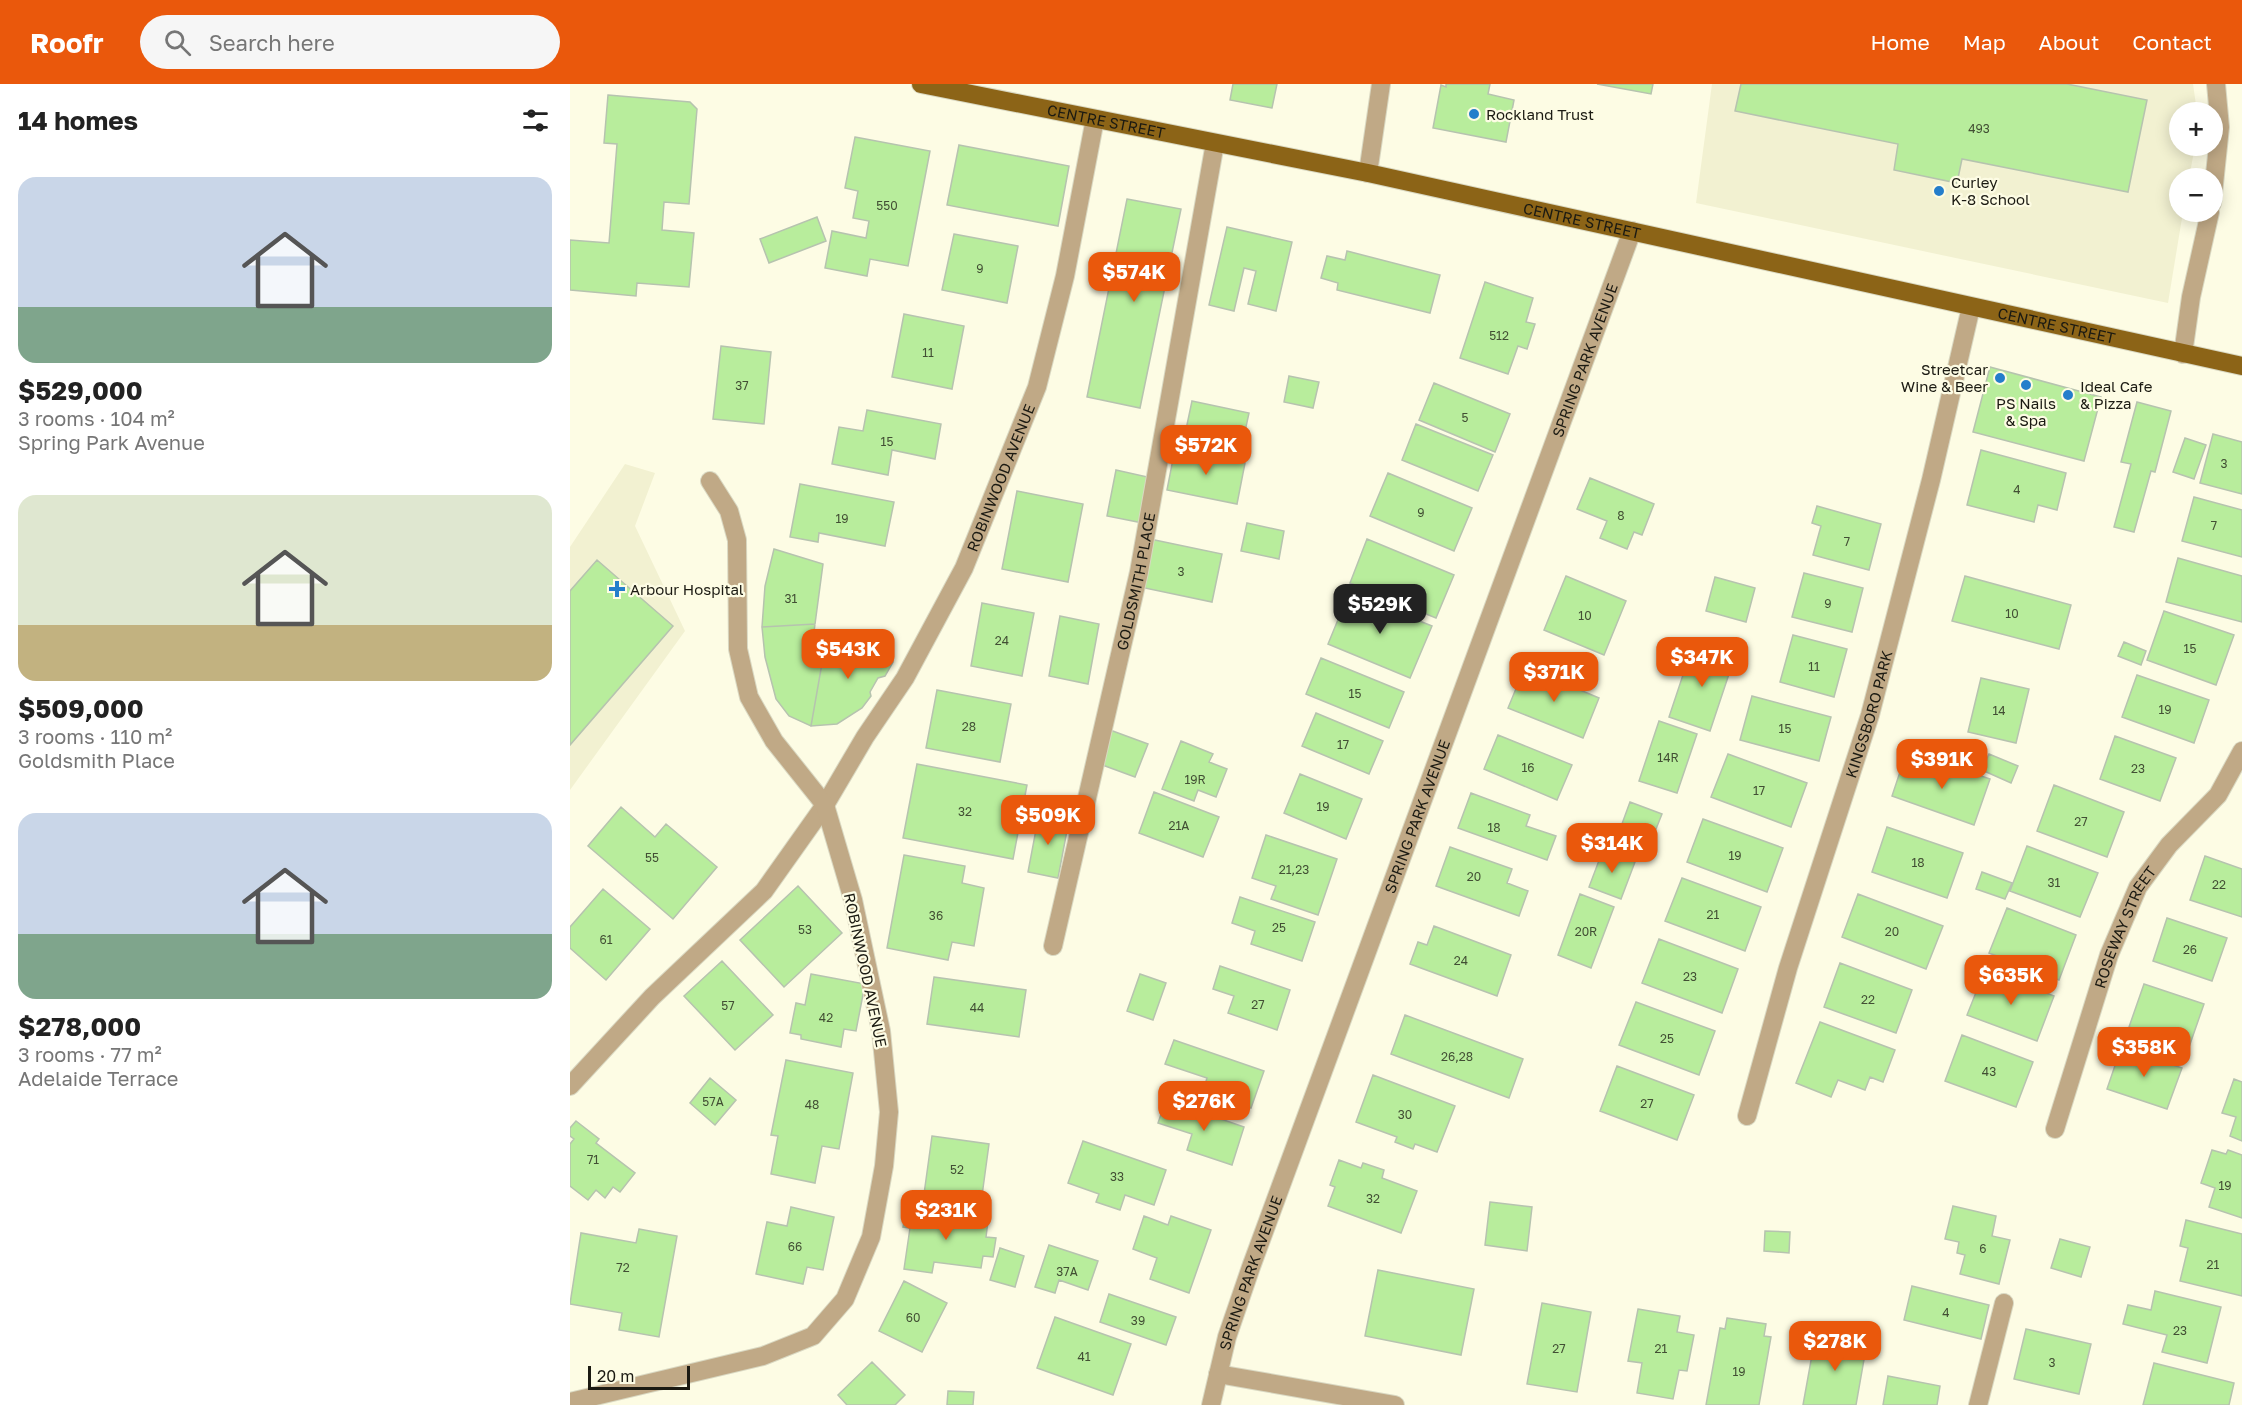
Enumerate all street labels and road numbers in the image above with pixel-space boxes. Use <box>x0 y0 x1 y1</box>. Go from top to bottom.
street label: CENTRE STREET <box>1046 100 1167 141</box>
street label: CENTRE STREET <box>1522 199 1643 242</box>
street label: SPRING PARK AVENUE <box>1548 281 1621 440</box>
street label: CENTRE STREET <box>1996 303 2117 347</box>
street label: ROBINWOOD AVENUE <box>963 401 1038 554</box>
street label: GOLDSMITH PLACE <box>1112 511 1158 652</box>
street label: KINGSBORO PARK <box>1841 648 1895 780</box>
street label: SPRING PARK AVENUE <box>1380 737 1453 896</box>
street label: ROSEWAY STREET <box>2090 862 2160 990</box>
street label: ROBINWOOD AVENUE <box>841 891 891 1049</box>
street label: SPRING PARK AVENUE <box>1215 1193 1285 1352</box>

